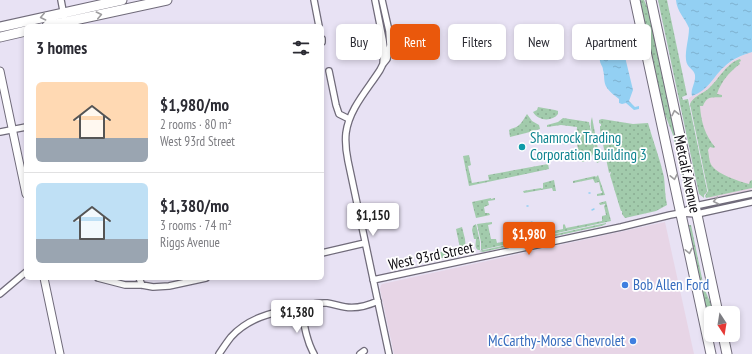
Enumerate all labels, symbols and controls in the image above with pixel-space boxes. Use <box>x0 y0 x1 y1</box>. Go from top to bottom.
one-way arrow <box>96 11 102 19</box>
one-way arrow <box>40 13 46 21</box>
chip: Buy <box>336 24 382 60</box>
chip: Rent <box>390 24 440 60</box>
chip: Filters <box>448 24 506 60</box>
chip: New <box>514 24 564 60</box>
chip: Apartment <box>572 24 651 60</box>
text: 3 homes <box>36 37 87 59</box>
icon: filters <box>290 37 312 59</box>
text: $1,980/mo <box>160 94 229 116</box>
icon: home <box>68 98 116 146</box>
one-way arrow <box>672 110 680 116</box>
text: 2 rooms · 80 m² <box>160 116 232 133</box>
place label: Shamrock Trading Corporation Building 3 <box>530 128 647 164</box>
text: West 93rd Street <box>160 133 235 150</box>
street label: Metcalf Avenue <box>670 133 705 215</box>
marker: Shamrock Trading Corporation Building 3 <box>517 142 527 152</box>
one-way arrow <box>669 174 677 180</box>
text: $1,380/mo <box>160 195 229 217</box>
one-way arrow <box>713 197 719 205</box>
icon: home <box>68 199 116 247</box>
pin: $1,150 <box>340 203 406 237</box>
text: $1,150 <box>356 207 390 224</box>
text: 3 rooms · 74 m² <box>160 217 232 234</box>
pin: $1,980 <box>496 222 562 256</box>
text: $1,980 <box>512 226 546 243</box>
text: Riggs Avenue <box>160 234 220 251</box>
street label: West 93rd Street <box>387 237 475 274</box>
one-way arrow <box>685 248 693 254</box>
place label: Bob Allen Ford <box>633 275 709 294</box>
marker: Bob Allen Ford <box>620 280 630 290</box>
pin: $1,380 <box>264 300 330 334</box>
text: $1,380 <box>280 304 314 321</box>
north arrow <box>704 306 740 342</box>
map controls <box>704 306 740 342</box>
place label: McCarthy-Morse Chevrolet <box>488 331 625 350</box>
marker: McCarthy-Morse Chevrolet <box>628 336 638 346</box>

